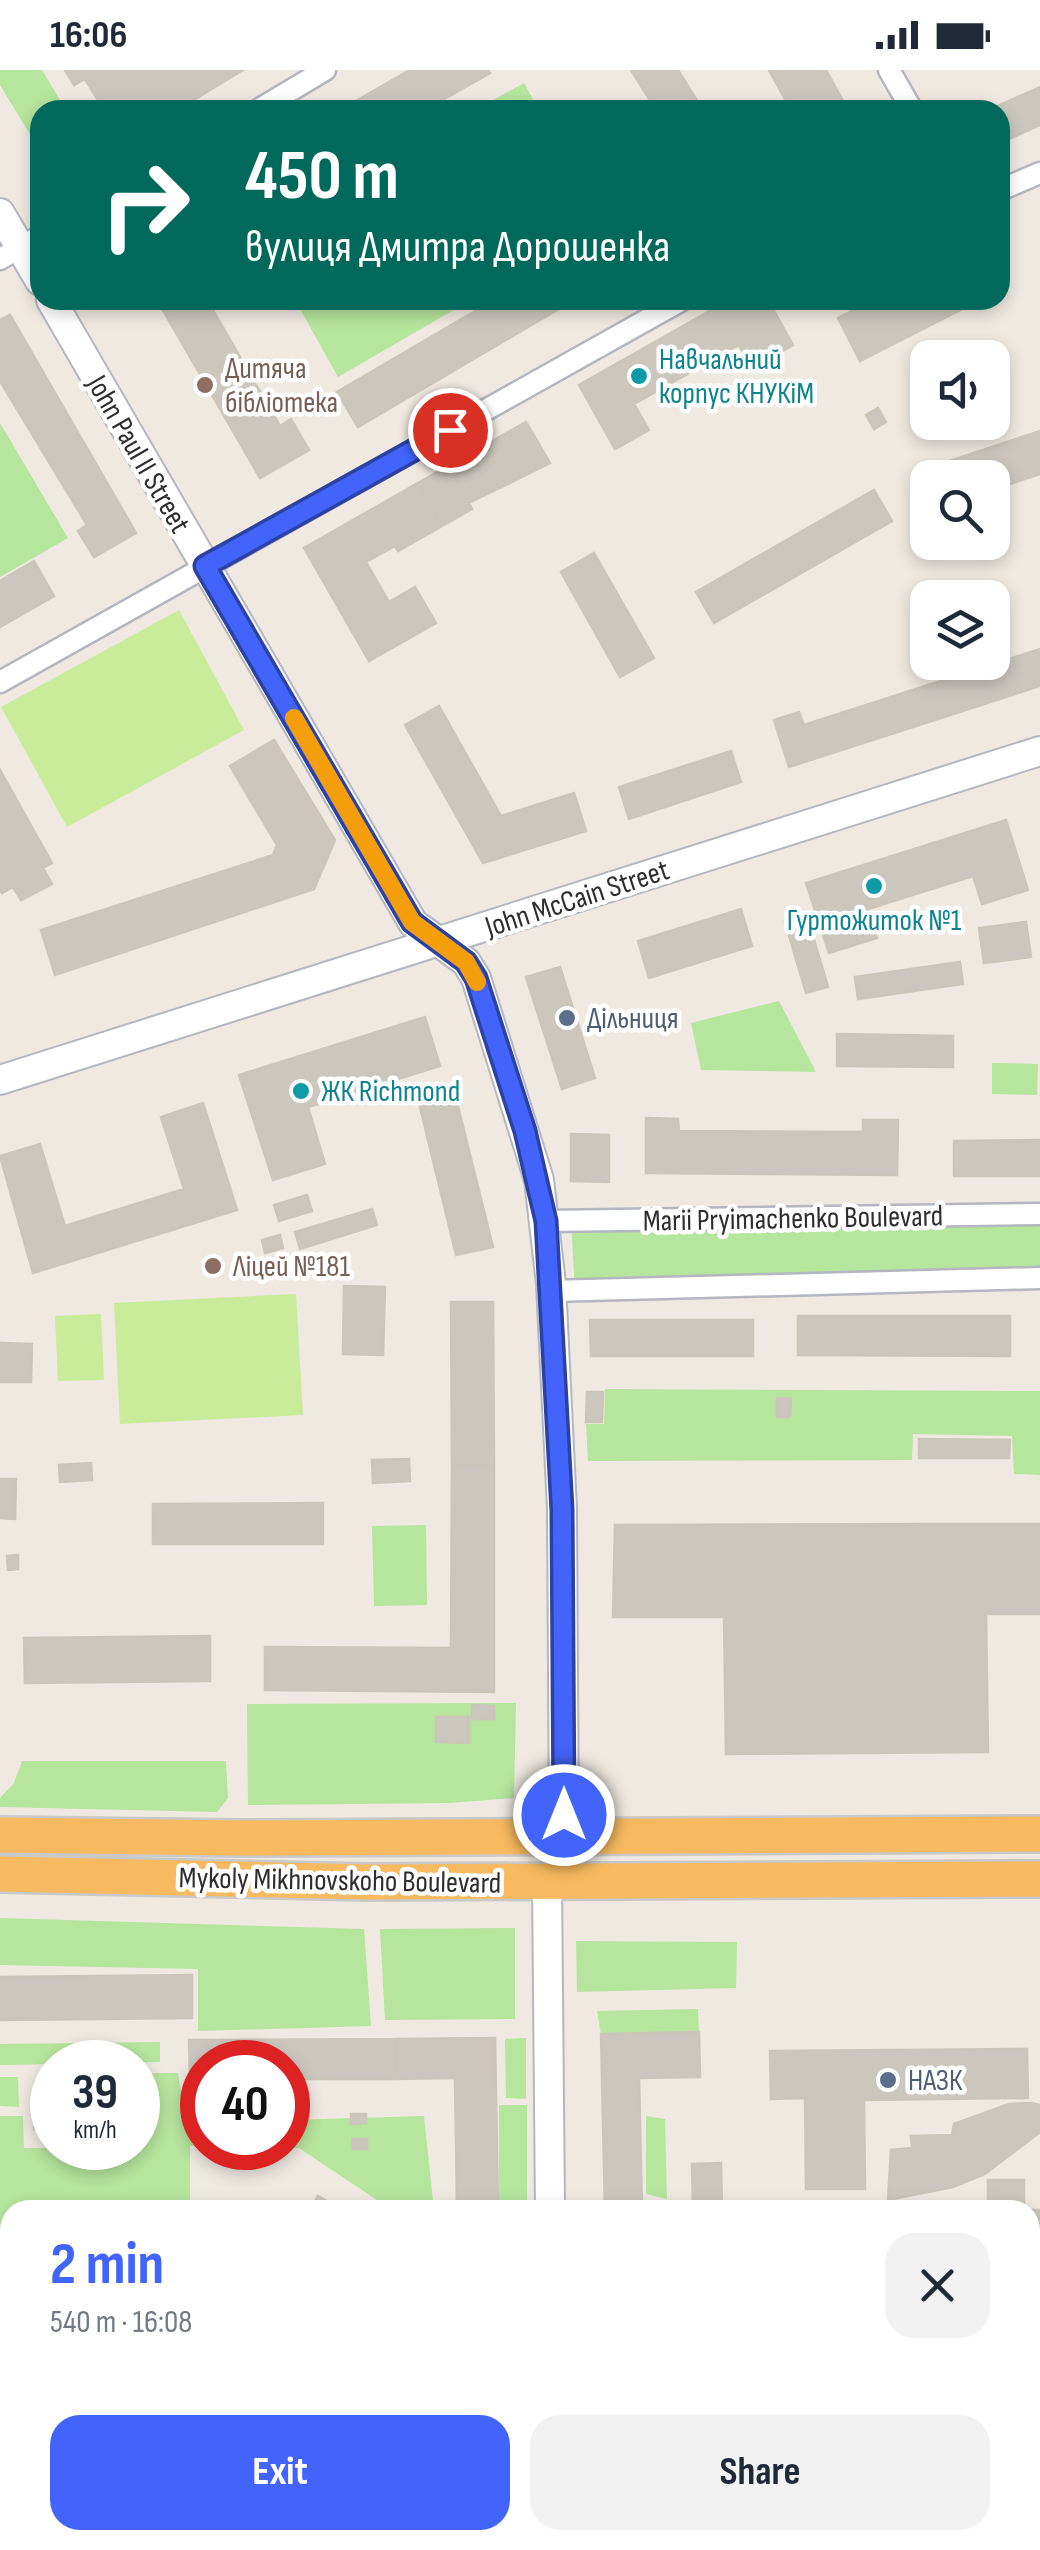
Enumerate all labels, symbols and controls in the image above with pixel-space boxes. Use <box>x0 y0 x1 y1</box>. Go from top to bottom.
text: 16:06 <box>50 13 127 58</box>
text: 450 m <box>245 135 399 219</box>
icon: right <box>80 140 210 270</box>
text: вулиця Дмитра Дорошенка <box>245 220 670 275</box>
map controls <box>910 340 1010 680</box>
button: sound <box>910 340 1010 440</box>
place label: Навчальний корпус КНУКіМ <box>659 342 814 412</box>
place label: Дитяча бібліотека <box>225 351 338 421</box>
marker: Навчальний корпус КНУКіМ <box>628 365 650 387</box>
street label: John Paul II Street <box>78 368 198 540</box>
marker: Дитяча бібліотека <box>194 374 216 396</box>
pin <box>408 388 493 473</box>
icon: arrive <box>423 403 478 458</box>
button: search <box>910 460 1010 560</box>
button: layers <box>910 580 1010 680</box>
street label: John McCain Street <box>480 852 674 946</box>
marker: Гуртожиток №1 <box>863 875 885 897</box>
place label: Гуртожиток №1 <box>787 903 962 939</box>
place label: Дільниця <box>587 1001 679 1037</box>
marker: Дільниця <box>556 1007 578 1029</box>
place label: ЖК Richmond <box>321 1074 460 1110</box>
marker: ЖК Richmond <box>290 1080 312 1102</box>
street label: Marii Pryimachenko Boulevard <box>642 1198 944 1240</box>
place label: Ліцей №181 <box>232 1249 350 1285</box>
marker: Ліцей №181 <box>202 1255 224 1277</box>
position arrow <box>512 1763 616 1867</box>
street label: Mykoly Mikhnovskoho Boulevard <box>178 1860 502 1902</box>
speed limit sign: 40 <box>180 2040 310 2170</box>
text: 39 <box>72 2063 118 2123</box>
place label: НАЗК <box>908 2063 963 2099</box>
marker: НАЗК <box>877 2069 899 2091</box>
text: km/h <box>73 2115 117 2146</box>
text: 2 min <box>50 2229 164 2301</box>
button: close <box>885 2233 990 2338</box>
text: 540 m · 16:08 <box>50 2303 192 2342</box>
button: Exit <box>50 2415 510 2530</box>
button: Share <box>530 2415 990 2530</box>

